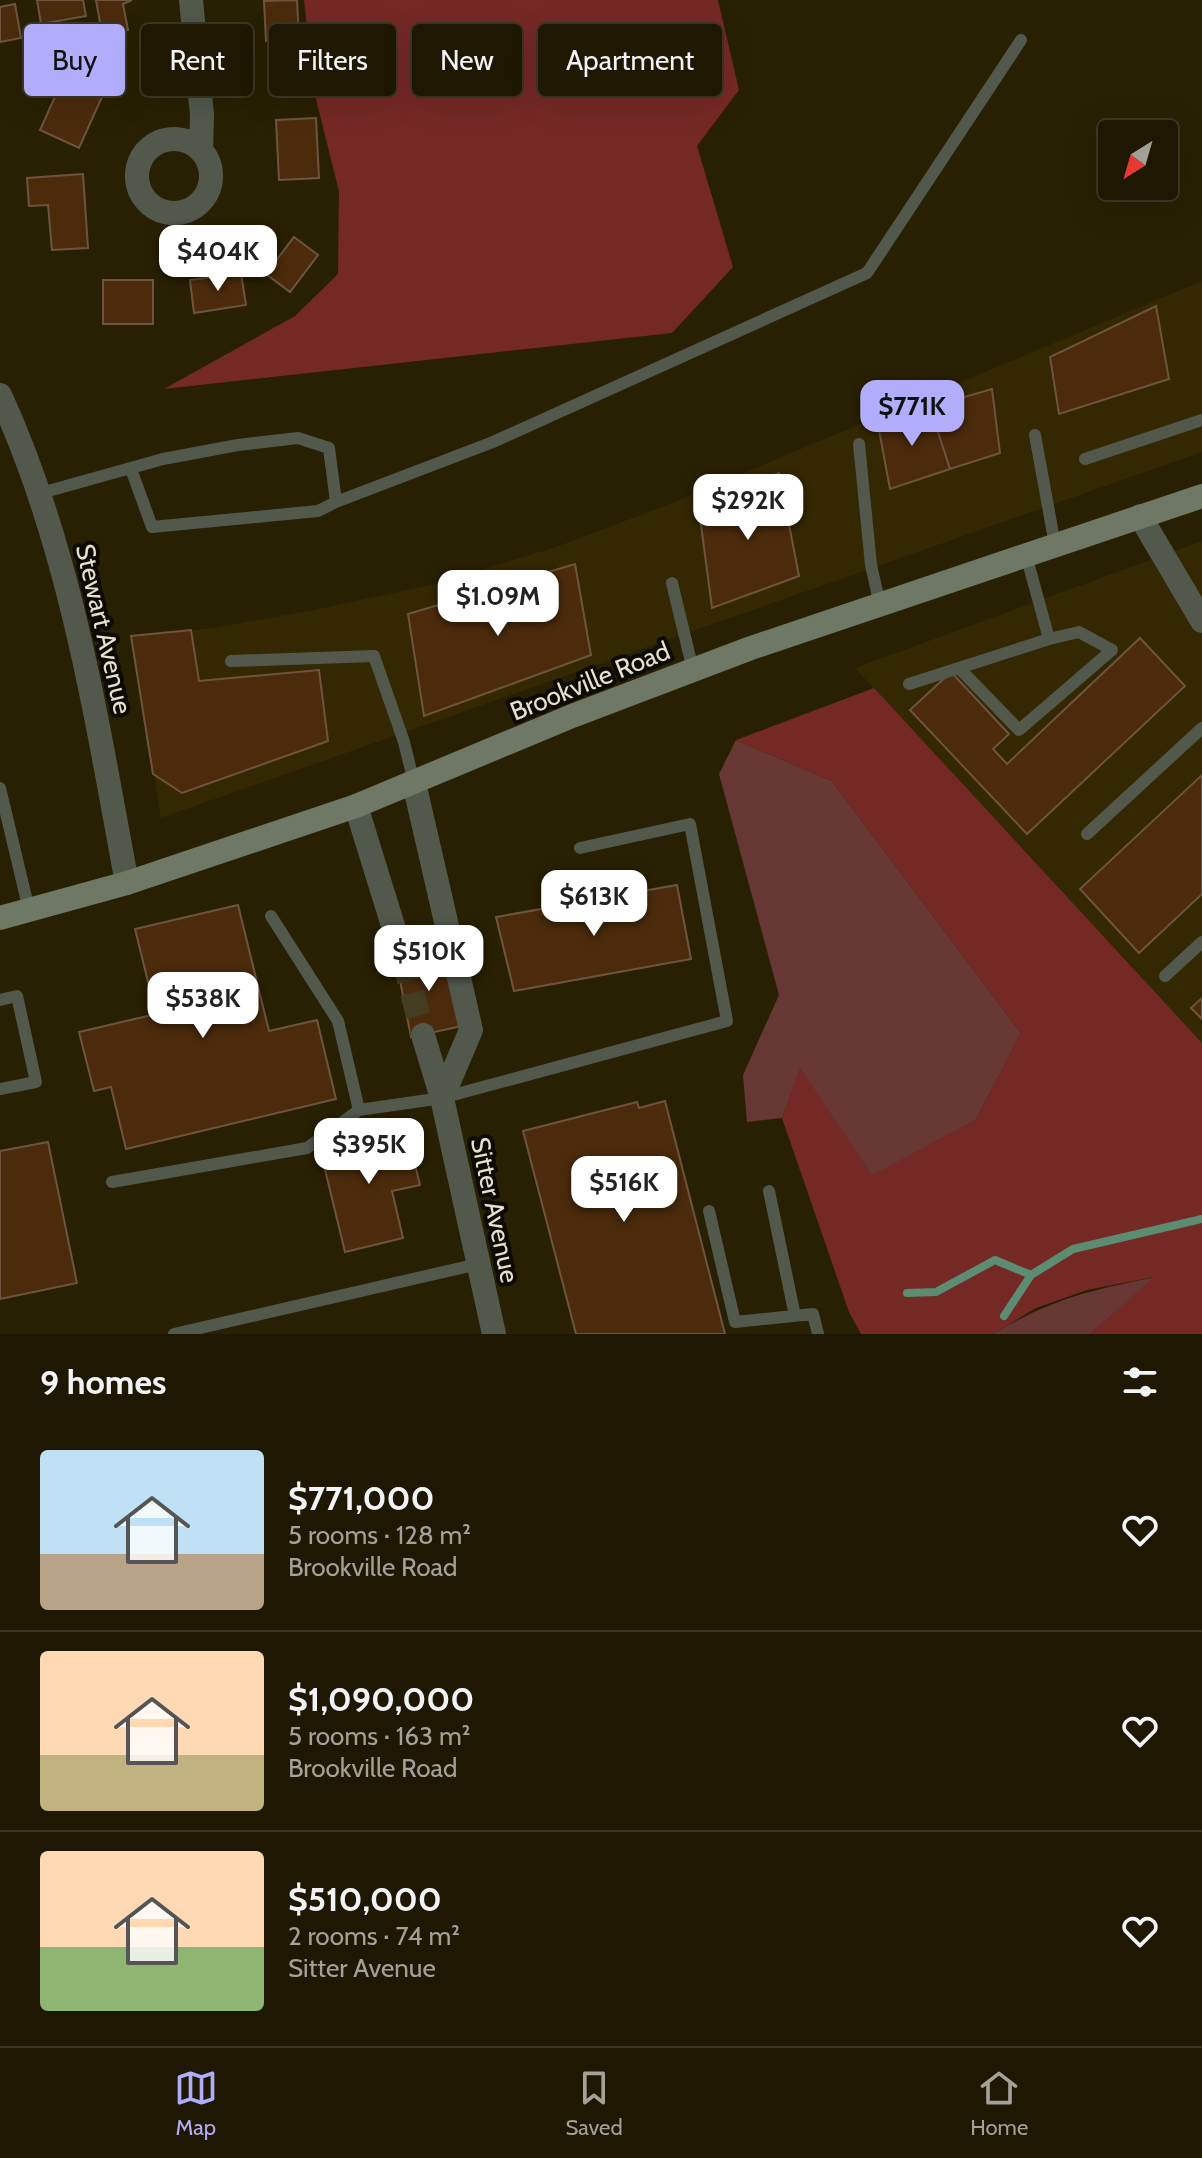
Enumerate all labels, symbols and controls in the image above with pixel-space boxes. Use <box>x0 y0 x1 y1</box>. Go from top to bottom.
chip: Buy <box>24 24 125 96</box>
chip: Rent <box>141 24 253 96</box>
chip: Filters <box>269 24 396 96</box>
chip: New <box>412 24 522 96</box>
chip: Apartment <box>538 24 722 96</box>
north arrow <box>1098 120 1178 200</box>
map controls <box>1098 120 1178 200</box>
pin: $404K <box>162 225 274 293</box>
text: $404K <box>177 235 259 267</box>
pin: $771K <box>856 380 968 448</box>
text: $771K <box>878 390 946 422</box>
pin: $292K <box>692 474 804 542</box>
text: $292K <box>711 484 785 516</box>
street label: Stewart Avenue <box>69 541 139 717</box>
pin: $1.09M <box>433 570 563 638</box>
text: $1.09M <box>456 580 540 612</box>
street label: Brookville Road <box>505 634 675 728</box>
pin: $613K <box>538 870 650 938</box>
text: $613K <box>559 880 629 912</box>
pin: $510K <box>373 925 485 993</box>
text: $510K <box>392 935 466 967</box>
pin: $538K <box>147 972 259 1040</box>
text: $538K <box>165 982 241 1014</box>
pin: $395K <box>313 1118 425 1186</box>
text: $395K <box>332 1128 406 1160</box>
street label: Sitter Avenue <box>464 1134 526 1286</box>
pin: $516K <box>568 1156 680 1224</box>
text: $516K <box>589 1166 659 1198</box>
icon: filters <box>1118 1360 1162 1404</box>
text: 9 homes <box>40 1361 166 1403</box>
text: $771,000 <box>288 1477 435 1519</box>
icon: home <box>104 1482 200 1578</box>
icon: heart <box>1118 1508 1162 1552</box>
text: 5 rooms · 128 m² <box>288 1519 471 1551</box>
text: Brookville Road <box>288 1551 458 1583</box>
text: $1,090,000 <box>288 1678 474 1720</box>
icon: home <box>104 1683 200 1779</box>
icon: heart <box>1118 1709 1162 1753</box>
text: 5 rooms · 163 m² <box>288 1720 470 1752</box>
text: Brookville Road <box>288 1752 458 1784</box>
text: $510,000 <box>288 1878 442 1920</box>
icon: home <box>104 1883 200 1979</box>
icon: heart <box>1118 1909 1162 1953</box>
text: 2 rooms · 74 m² <box>288 1920 460 1952</box>
text: Sitter Avenue <box>288 1952 436 1984</box>
tab: Map <box>174 2066 218 2141</box>
tab: Saved <box>565 2066 623 2141</box>
tab: Home <box>970 2066 1028 2141</box>

